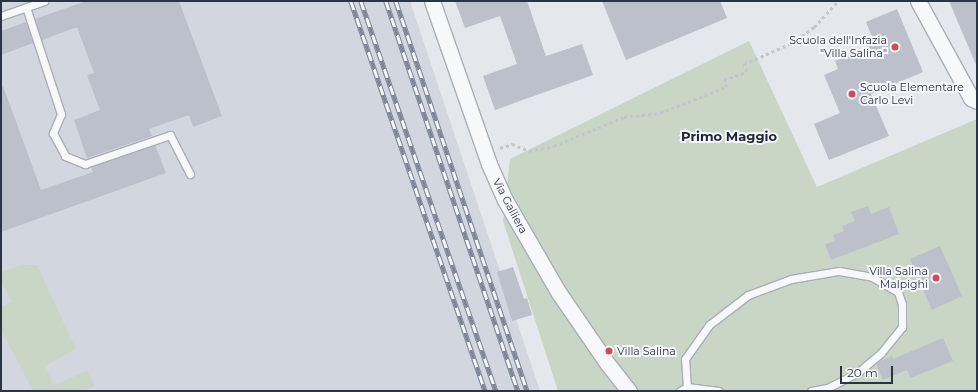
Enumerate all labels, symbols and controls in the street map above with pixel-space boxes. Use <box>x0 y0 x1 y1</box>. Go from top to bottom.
place label: Scuola dell'Infazia "Villa Salina" <box>789 34 887 60</box>
marker: Scuola dell'Infazia "Villa Salina" <box>890 42 900 52</box>
place label: Scuola Elementare Carlo Levi <box>860 81 964 107</box>
marker: Scuola Elementare Carlo Levi <box>847 89 857 99</box>
district label: Primo Maggio <box>681 128 777 144</box>
street label: Via Galliera <box>490 176 530 236</box>
place label: Villa Salina Malpighi <box>869 265 928 291</box>
marker: Villa Salina Malpighi <box>931 273 941 283</box>
place label: Villa Salina <box>617 344 676 358</box>
marker: Villa Salina <box>604 346 614 356</box>
scale bar <box>842 358 895 384</box>
text: 20 m <box>847 365 878 380</box>

